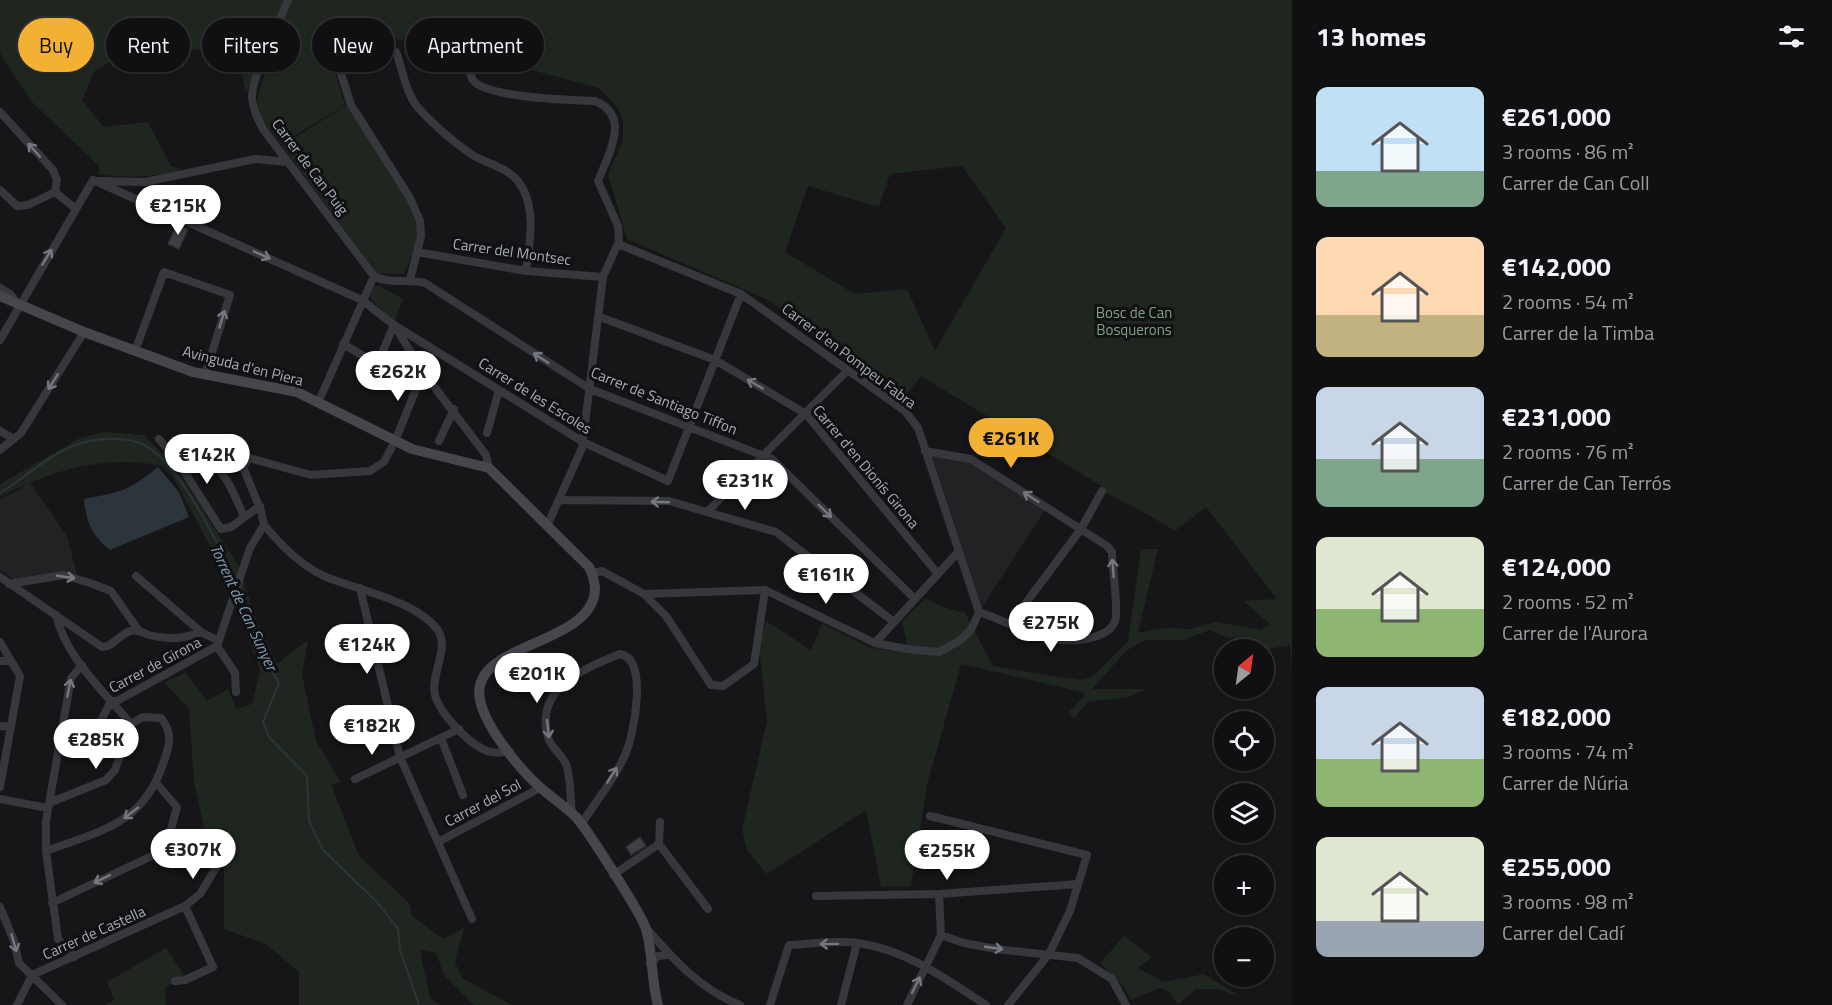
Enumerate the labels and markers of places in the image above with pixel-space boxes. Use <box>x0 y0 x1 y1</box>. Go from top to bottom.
pin: €215K <box>136 185 220 236</box>
pin: €262K <box>356 351 440 402</box>
pin: €261K <box>969 418 1053 469</box>
pin: €142K <box>165 434 249 485</box>
pin: €231K <box>703 460 787 511</box>
pin: €161K <box>784 554 868 605</box>
pin: €275K <box>1009 602 1093 653</box>
pin: €124K <box>325 624 409 675</box>
pin: €201K <box>495 653 579 704</box>
pin: €182K <box>330 705 414 756</box>
pin: €285K <box>54 719 138 770</box>
pin: €307K <box>151 829 235 880</box>
pin: €255K <box>905 830 989 881</box>

